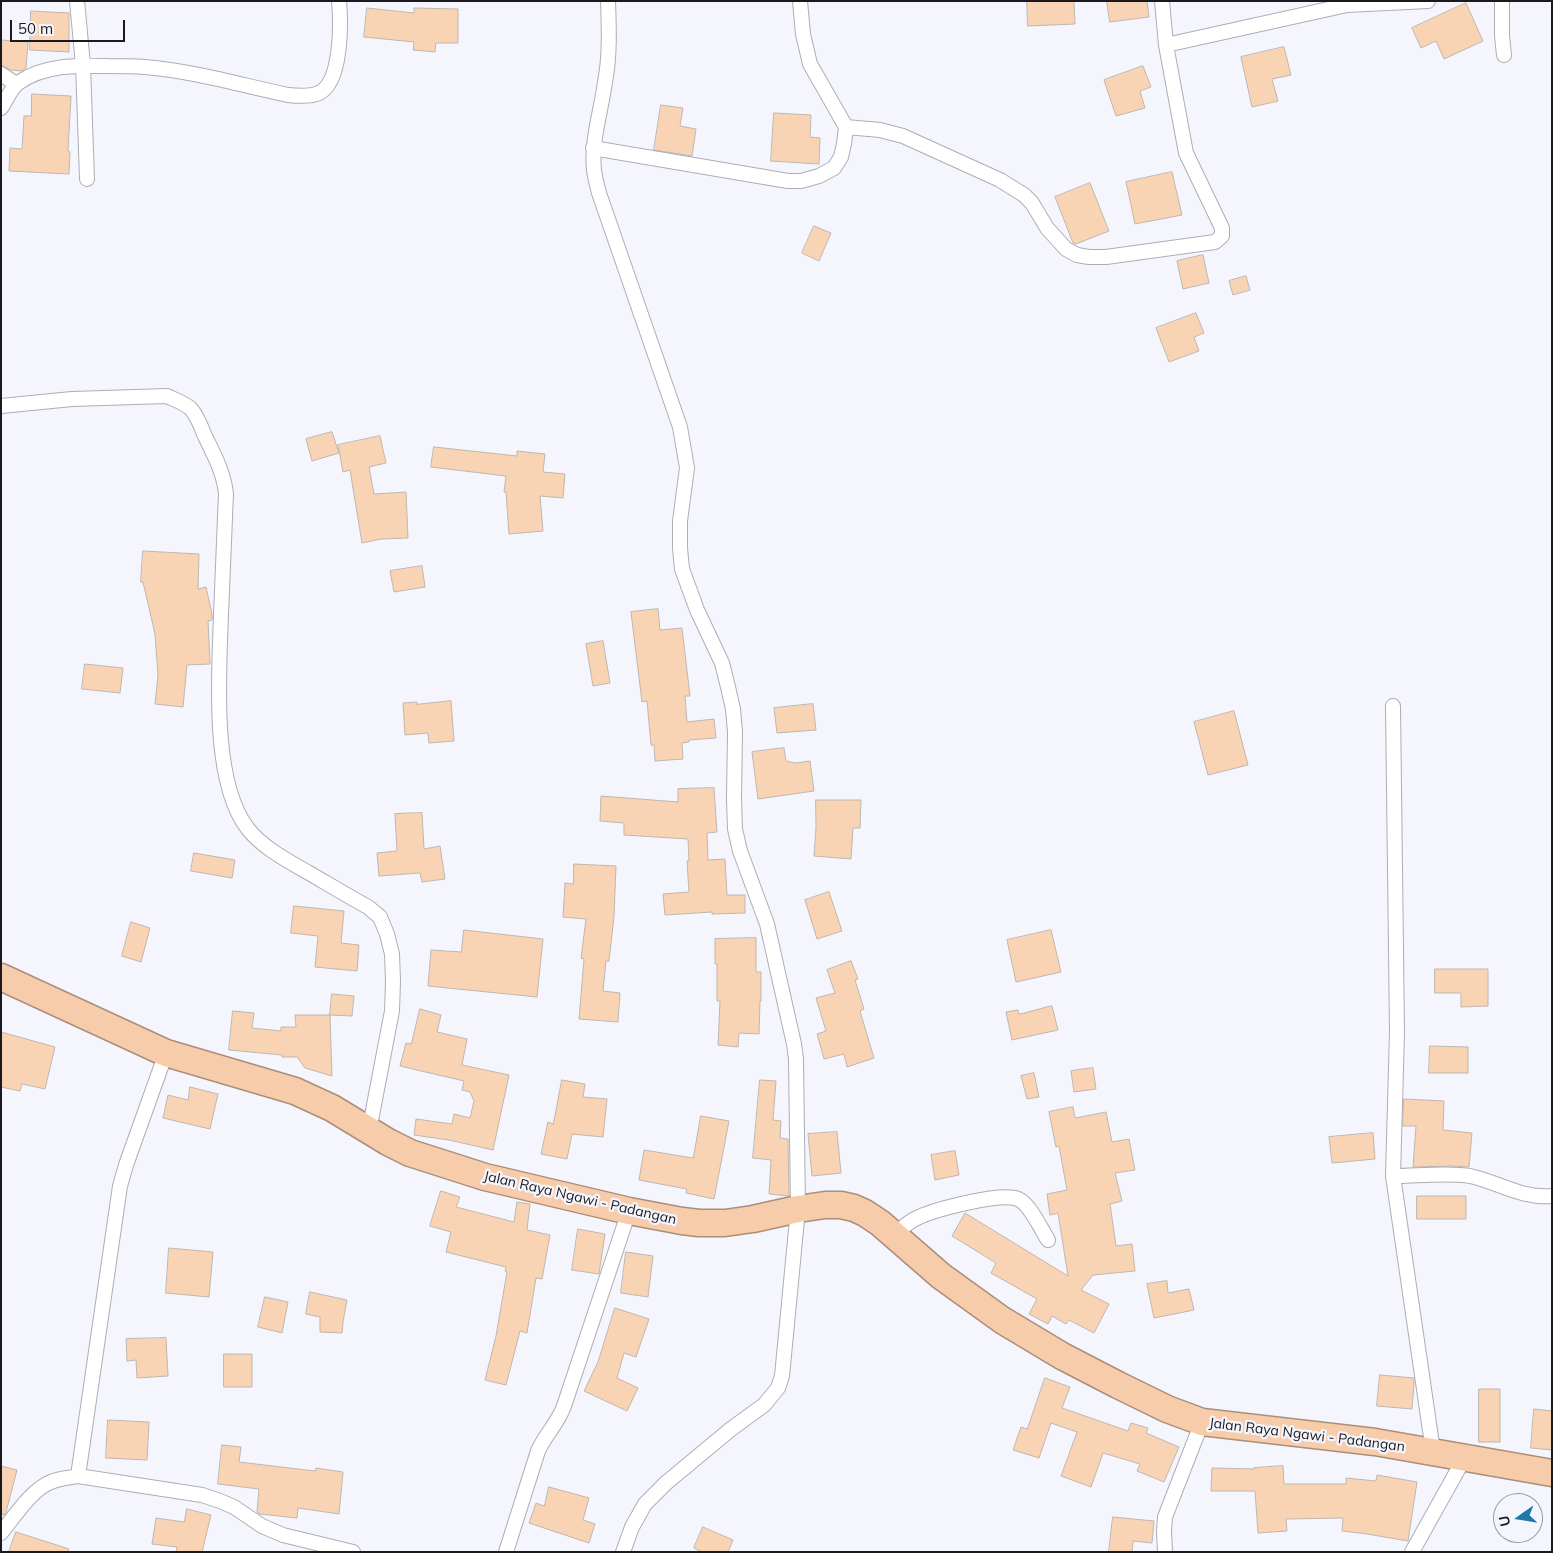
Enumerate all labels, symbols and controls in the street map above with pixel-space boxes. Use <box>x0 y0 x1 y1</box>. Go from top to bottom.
scale bar <box>12 10 128 42</box>
text: 50 m <box>18 19 53 38</box>
street label: Jalan Raya Ngawi - Padangan <box>482 1168 678 1228</box>
street label: Jalan Raya Ngawi - Padangan <box>1208 1415 1406 1455</box>
north arrow <box>1493 1493 1543 1543</box>
text: U <box>1494 1514 1514 1528</box>

